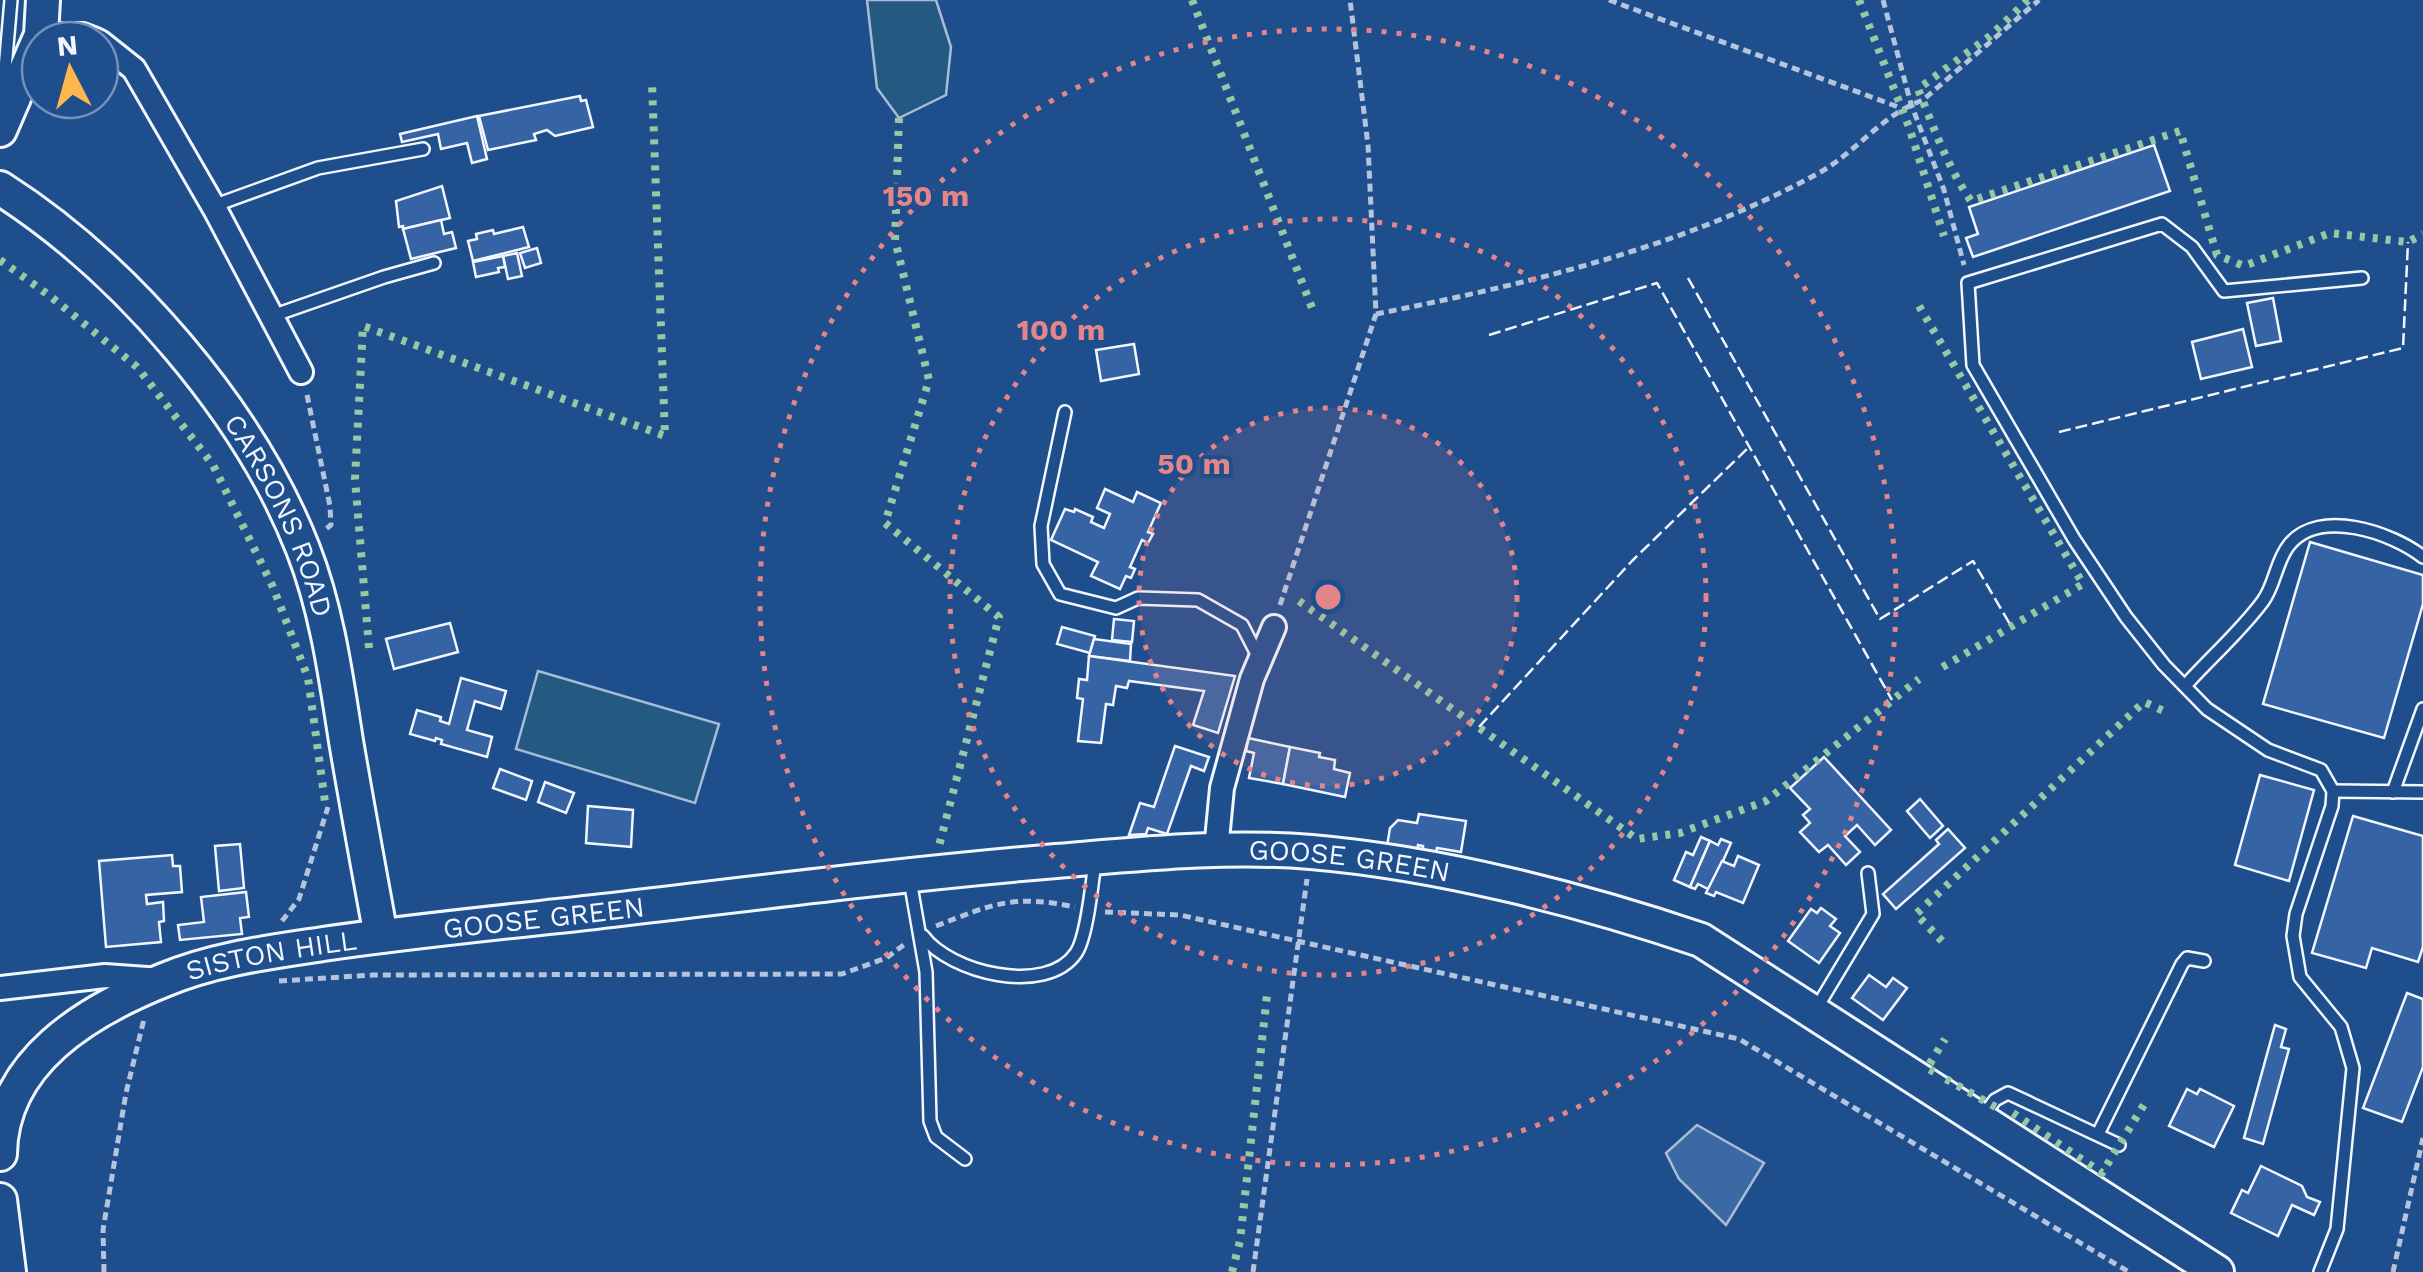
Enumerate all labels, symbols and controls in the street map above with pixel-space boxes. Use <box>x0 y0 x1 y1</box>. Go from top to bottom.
north arrow <box>20 20 120 120</box>
text: N <box>55 28 79 63</box>
text: 150 m <box>883 178 969 213</box>
text: 100 m <box>1017 312 1105 347</box>
street label: CARSONS ROAD <box>218 408 340 620</box>
text: 50 m <box>1157 446 1231 481</box>
centre of rings <box>1310 579 1346 615</box>
street label: GOOSE GREEN <box>1248 833 1453 888</box>
street label: GOOSE GREEN <box>441 890 646 945</box>
street label: SISTON HILL <box>182 923 359 987</box>

